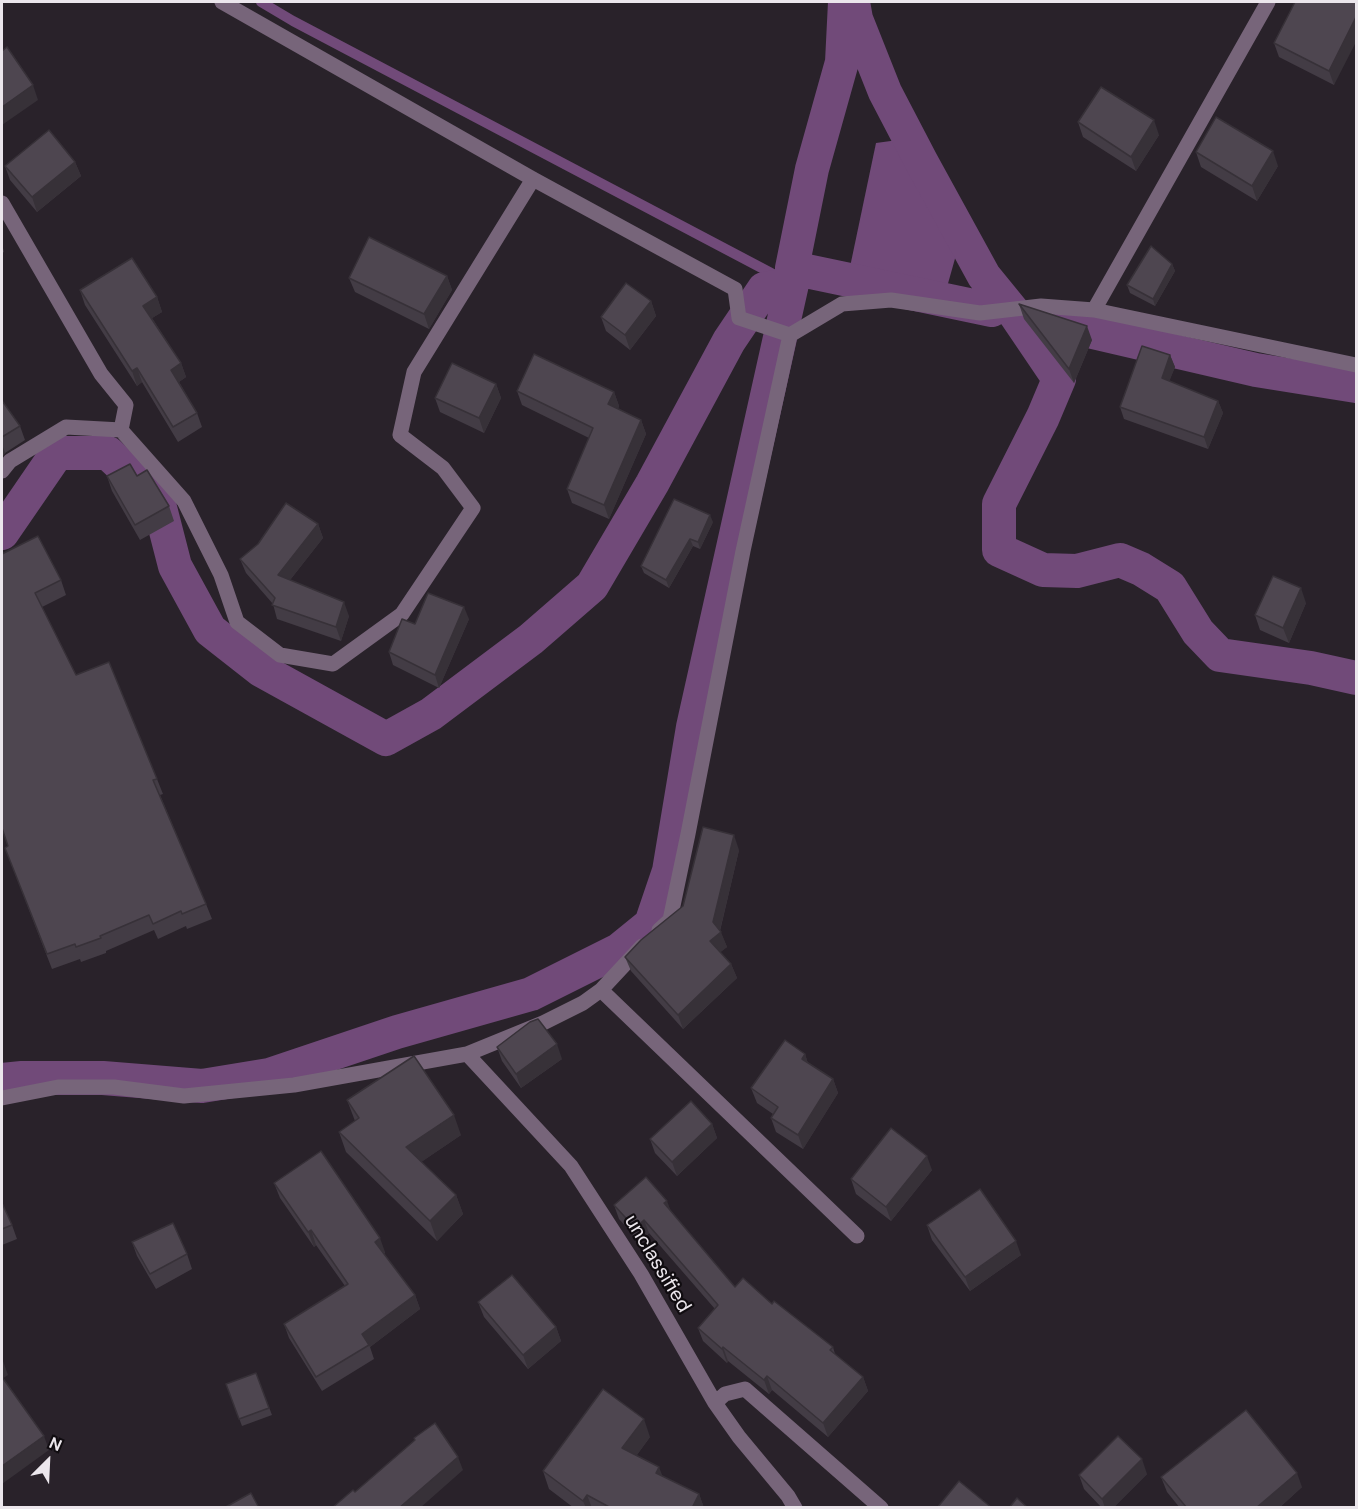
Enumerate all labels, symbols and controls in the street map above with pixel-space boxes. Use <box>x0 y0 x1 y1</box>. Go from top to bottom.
street label: unclassified <box>618 1211 696 1317</box>
north arrow <box>18 1431 78 1491</box>
text: N <box>46 1432 65 1456</box>

